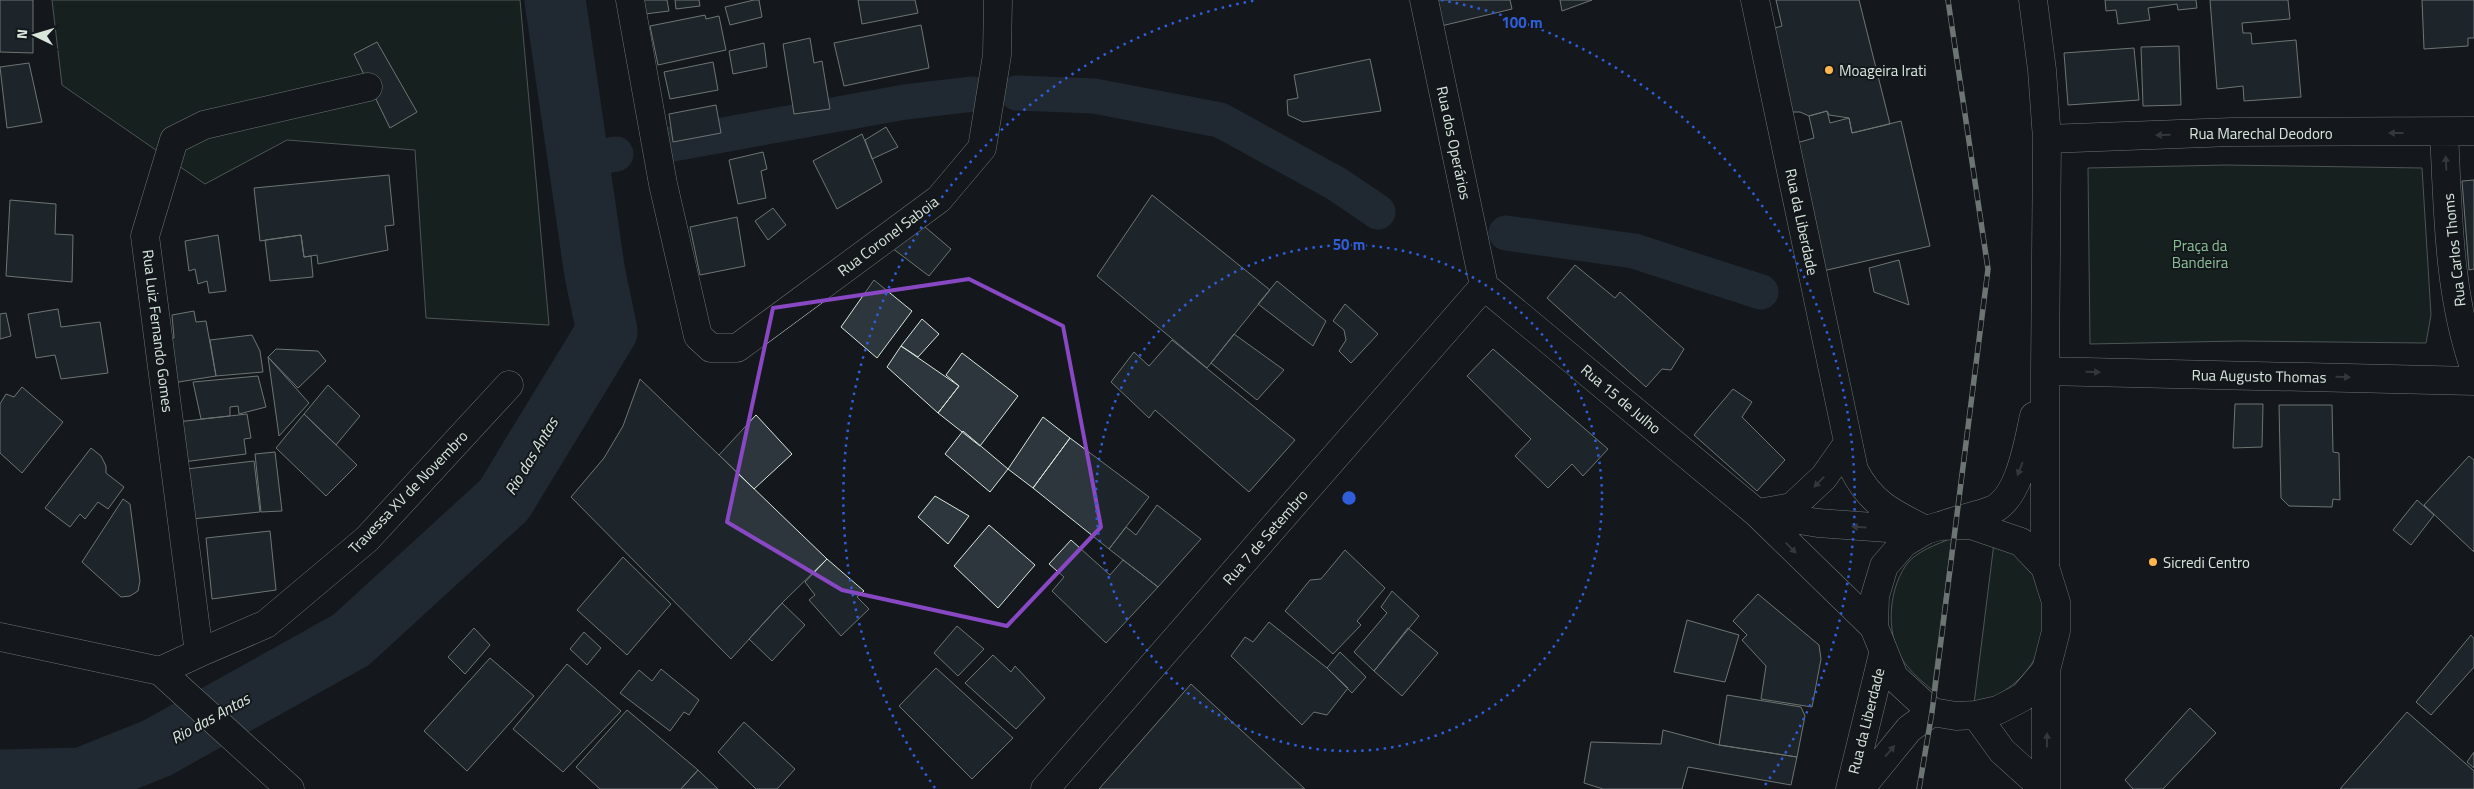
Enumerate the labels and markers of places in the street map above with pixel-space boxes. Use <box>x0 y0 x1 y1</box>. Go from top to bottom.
place label: Moageira Irati <box>1839 59 1926 82</box>
marker: Moageira Irati <box>1823 64 1835 76</box>
centre of rings <box>1340 489 1358 507</box>
place label: Sicredi Centro <box>2163 551 2250 574</box>
marker: Sicredi Centro <box>2147 556 2159 568</box>

